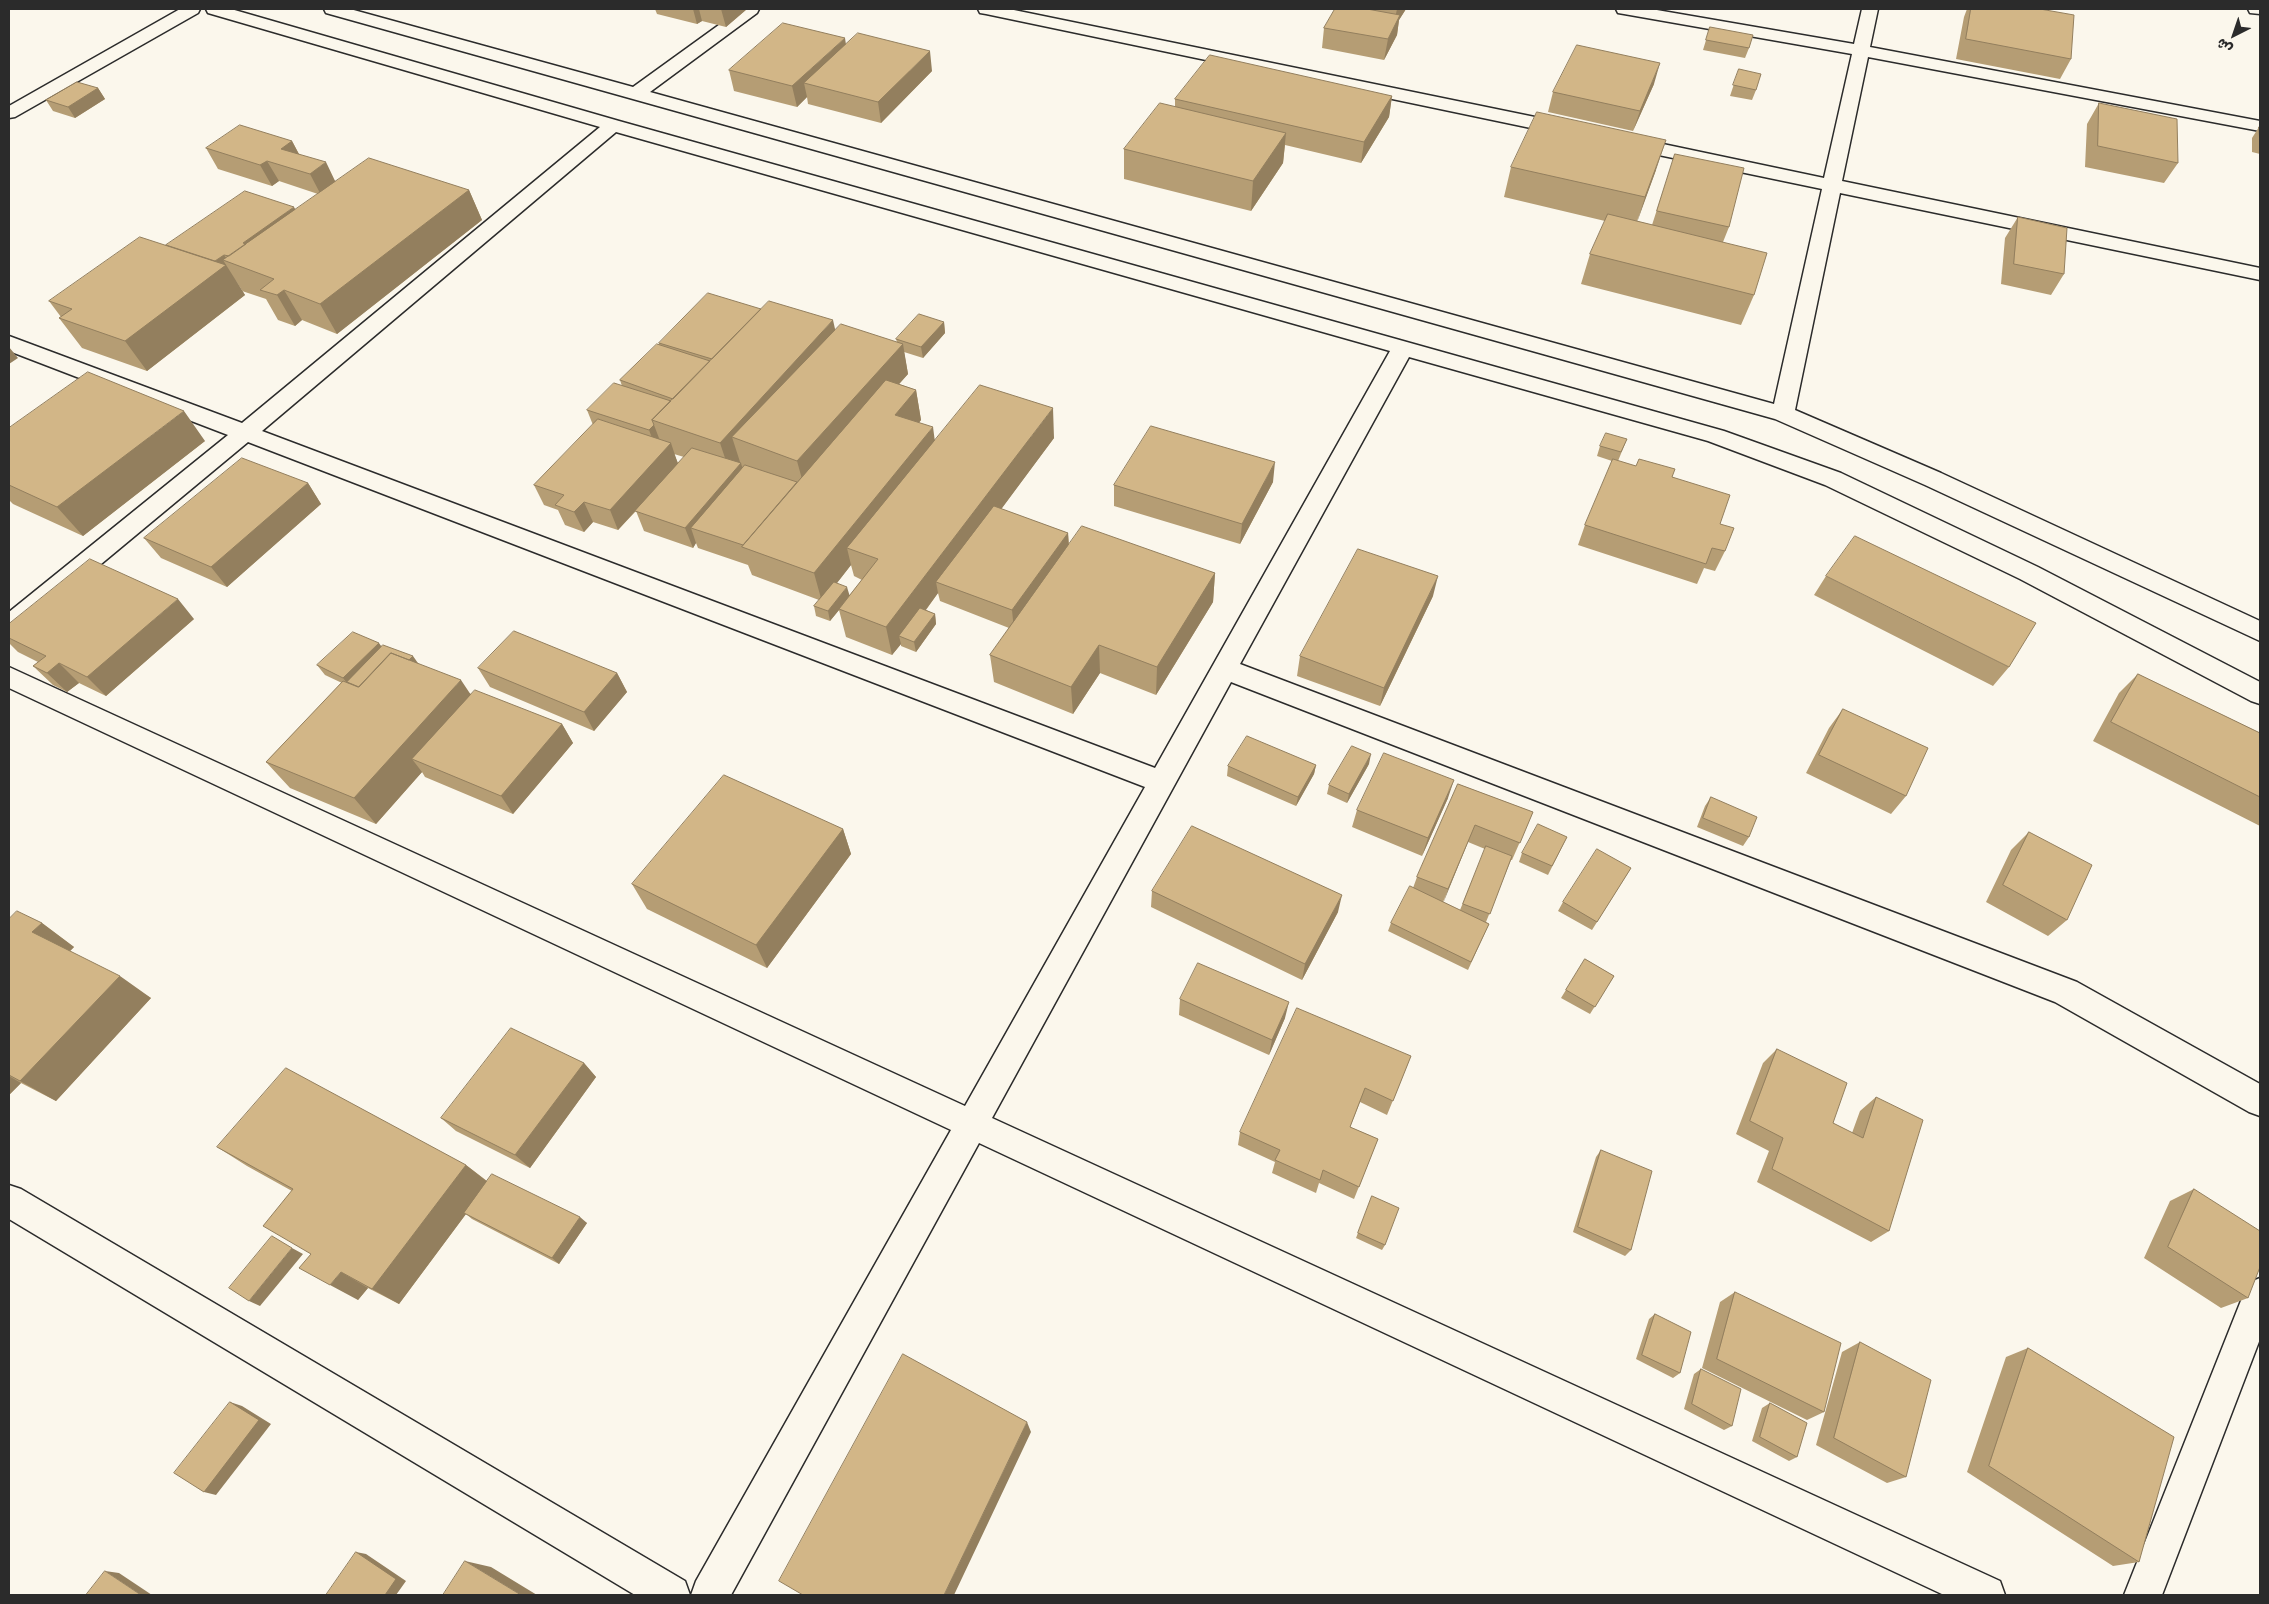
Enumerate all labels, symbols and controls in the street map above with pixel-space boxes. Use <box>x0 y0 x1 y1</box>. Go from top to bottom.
north arrow <box>2209 10 2259 60</box>
text: ش <box>2211 34 2237 60</box>

